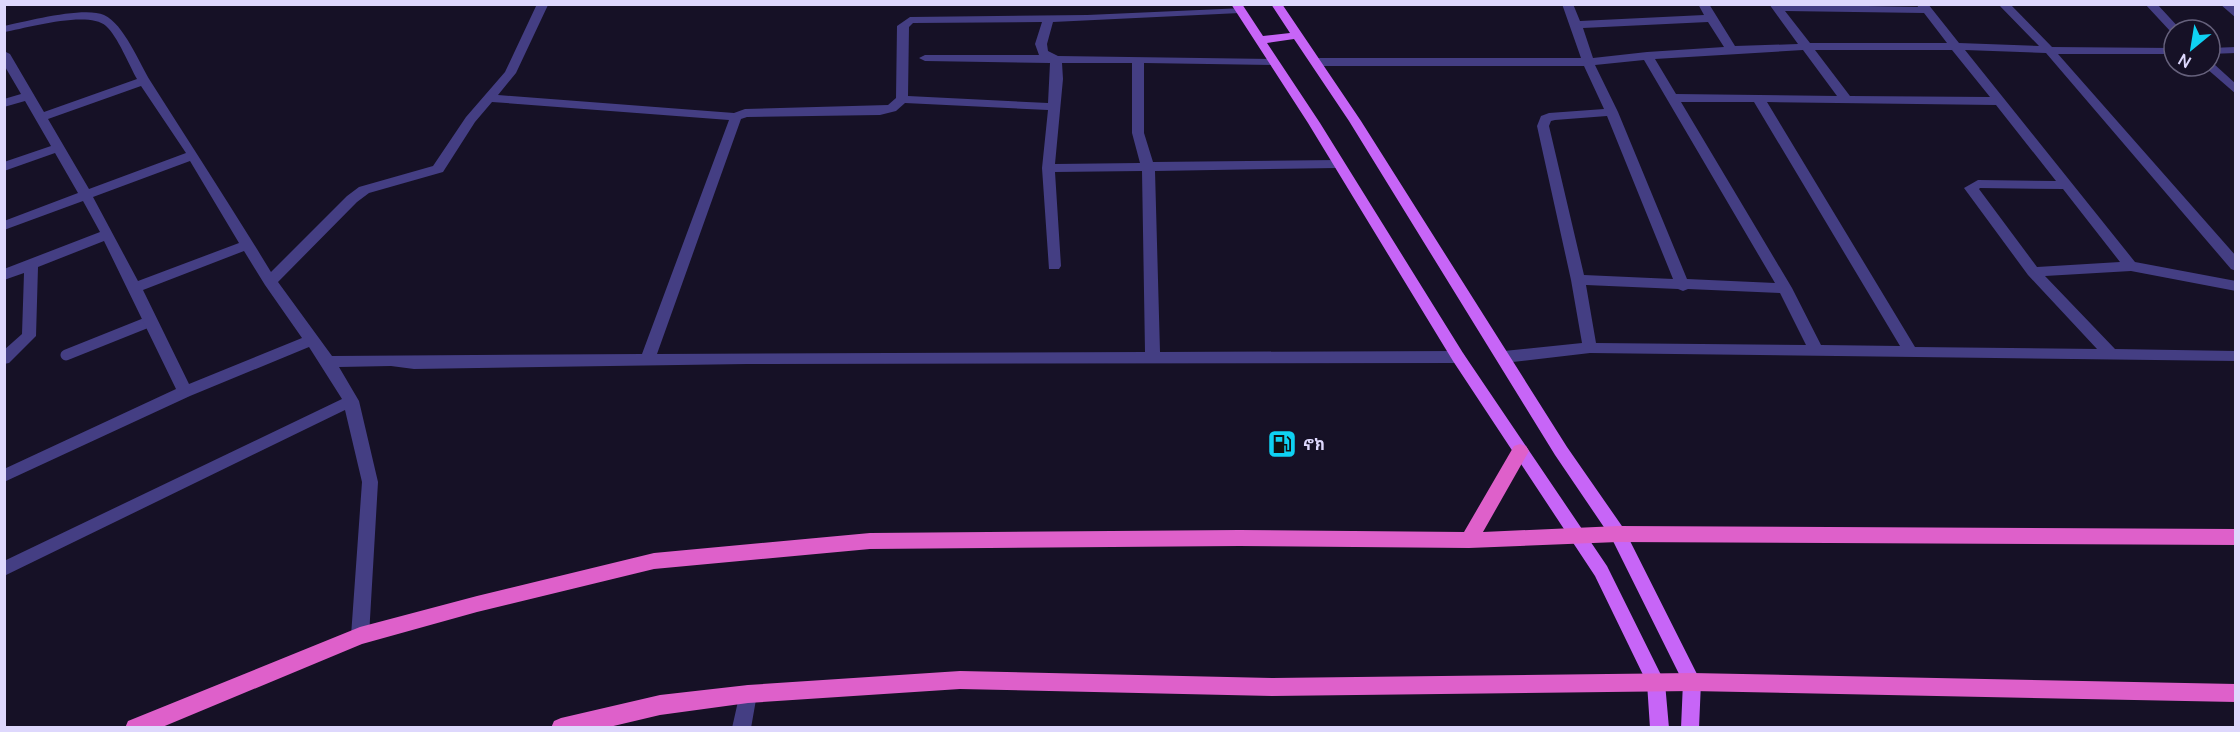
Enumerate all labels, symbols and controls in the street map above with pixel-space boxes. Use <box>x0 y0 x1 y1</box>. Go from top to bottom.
north arrow <box>2162 18 2222 78</box>
text: N <box>2174 49 2195 73</box>
fuel station icon: ኖክ <box>1266 428 1298 460</box>
place label: ኖክ <box>1303 433 1325 455</box>

